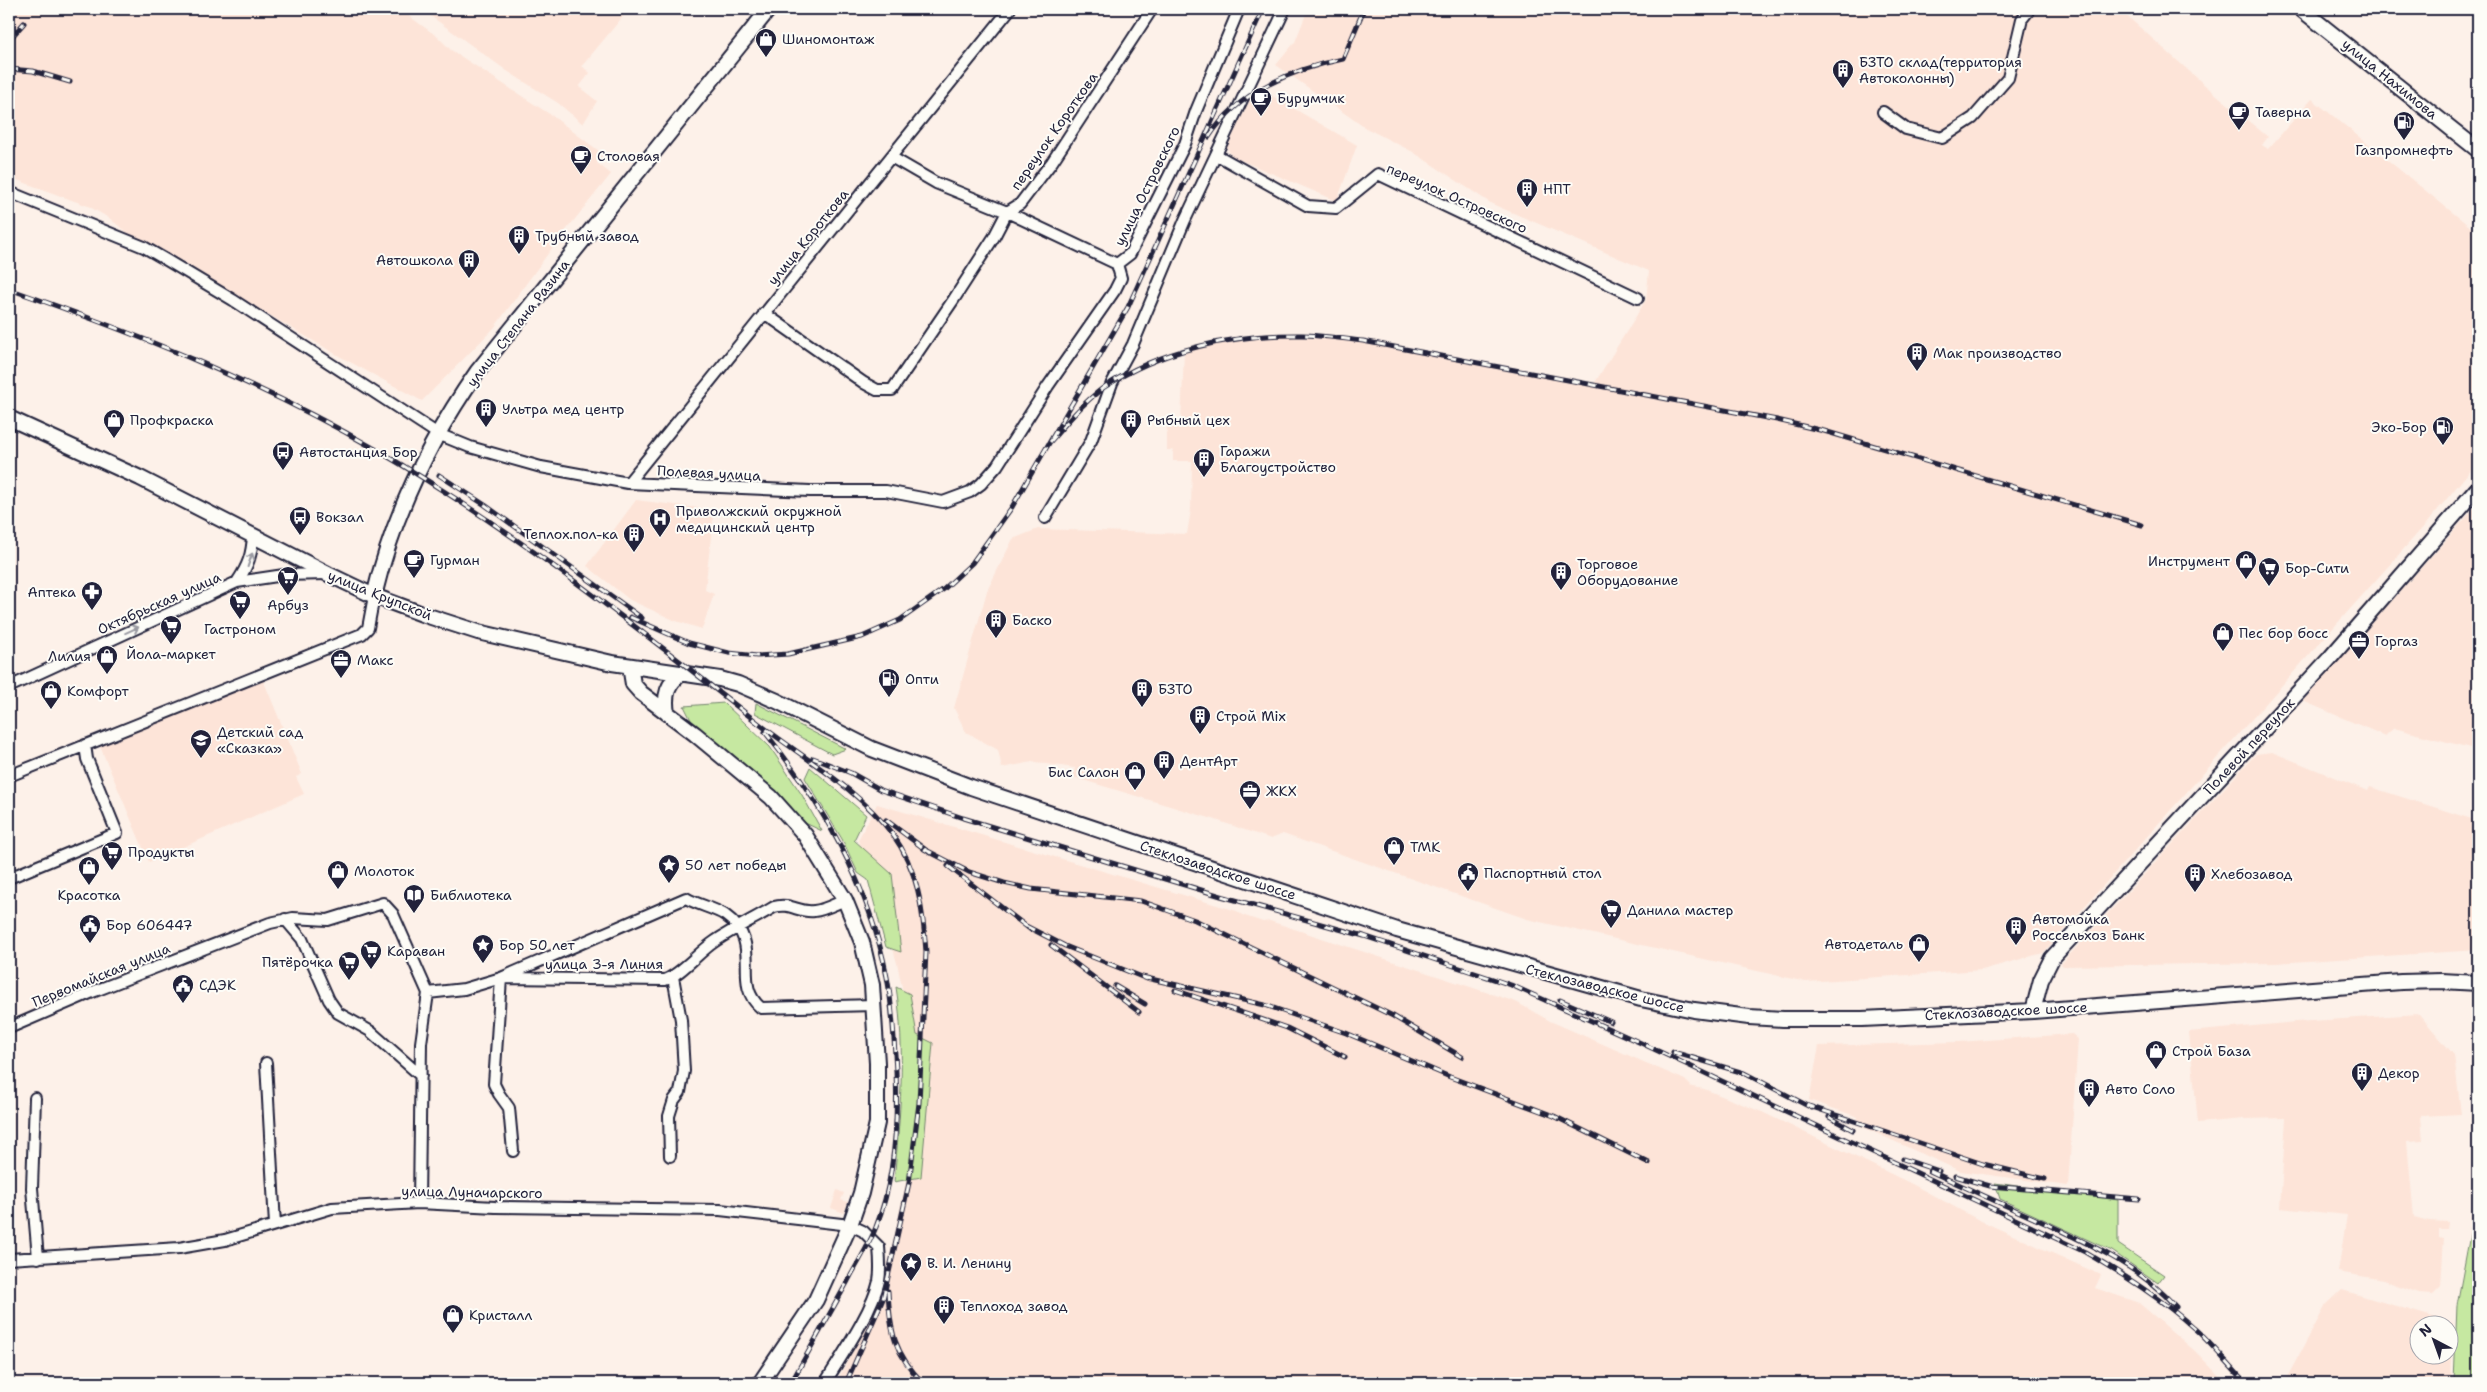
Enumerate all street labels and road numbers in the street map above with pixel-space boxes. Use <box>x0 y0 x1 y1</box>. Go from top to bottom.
street label: улица Нахимова <box>2339 35 2442 123</box>
street label: переулок Короткова <box>1007 68 1102 193</box>
street label: улица Островского <box>1110 123 1184 249</box>
street label: переулок Островского <box>1384 159 1530 237</box>
street label: улица Короткова <box>764 185 853 289</box>
street label: улица Степана Разина <box>463 255 574 390</box>
street label: Полевая улица <box>657 461 762 485</box>
street label: улица Крупской <box>325 566 435 624</box>
street label: Октябрьская улица <box>94 568 224 638</box>
street label: Полевой переулок <box>2199 693 2299 798</box>
street label: Стеклозаводское шоссе <box>1138 836 1298 904</box>
street label: Первомайская улица <box>30 939 173 1011</box>
street label: улица 3-я Линия <box>545 955 663 973</box>
street label: Стеклозаводское шоссе <box>1524 960 1686 1016</box>
street label: Стеклозаводское шоссе <box>1924 998 2088 1024</box>
street label: улица Луначарского <box>401 1182 543 1202</box>

